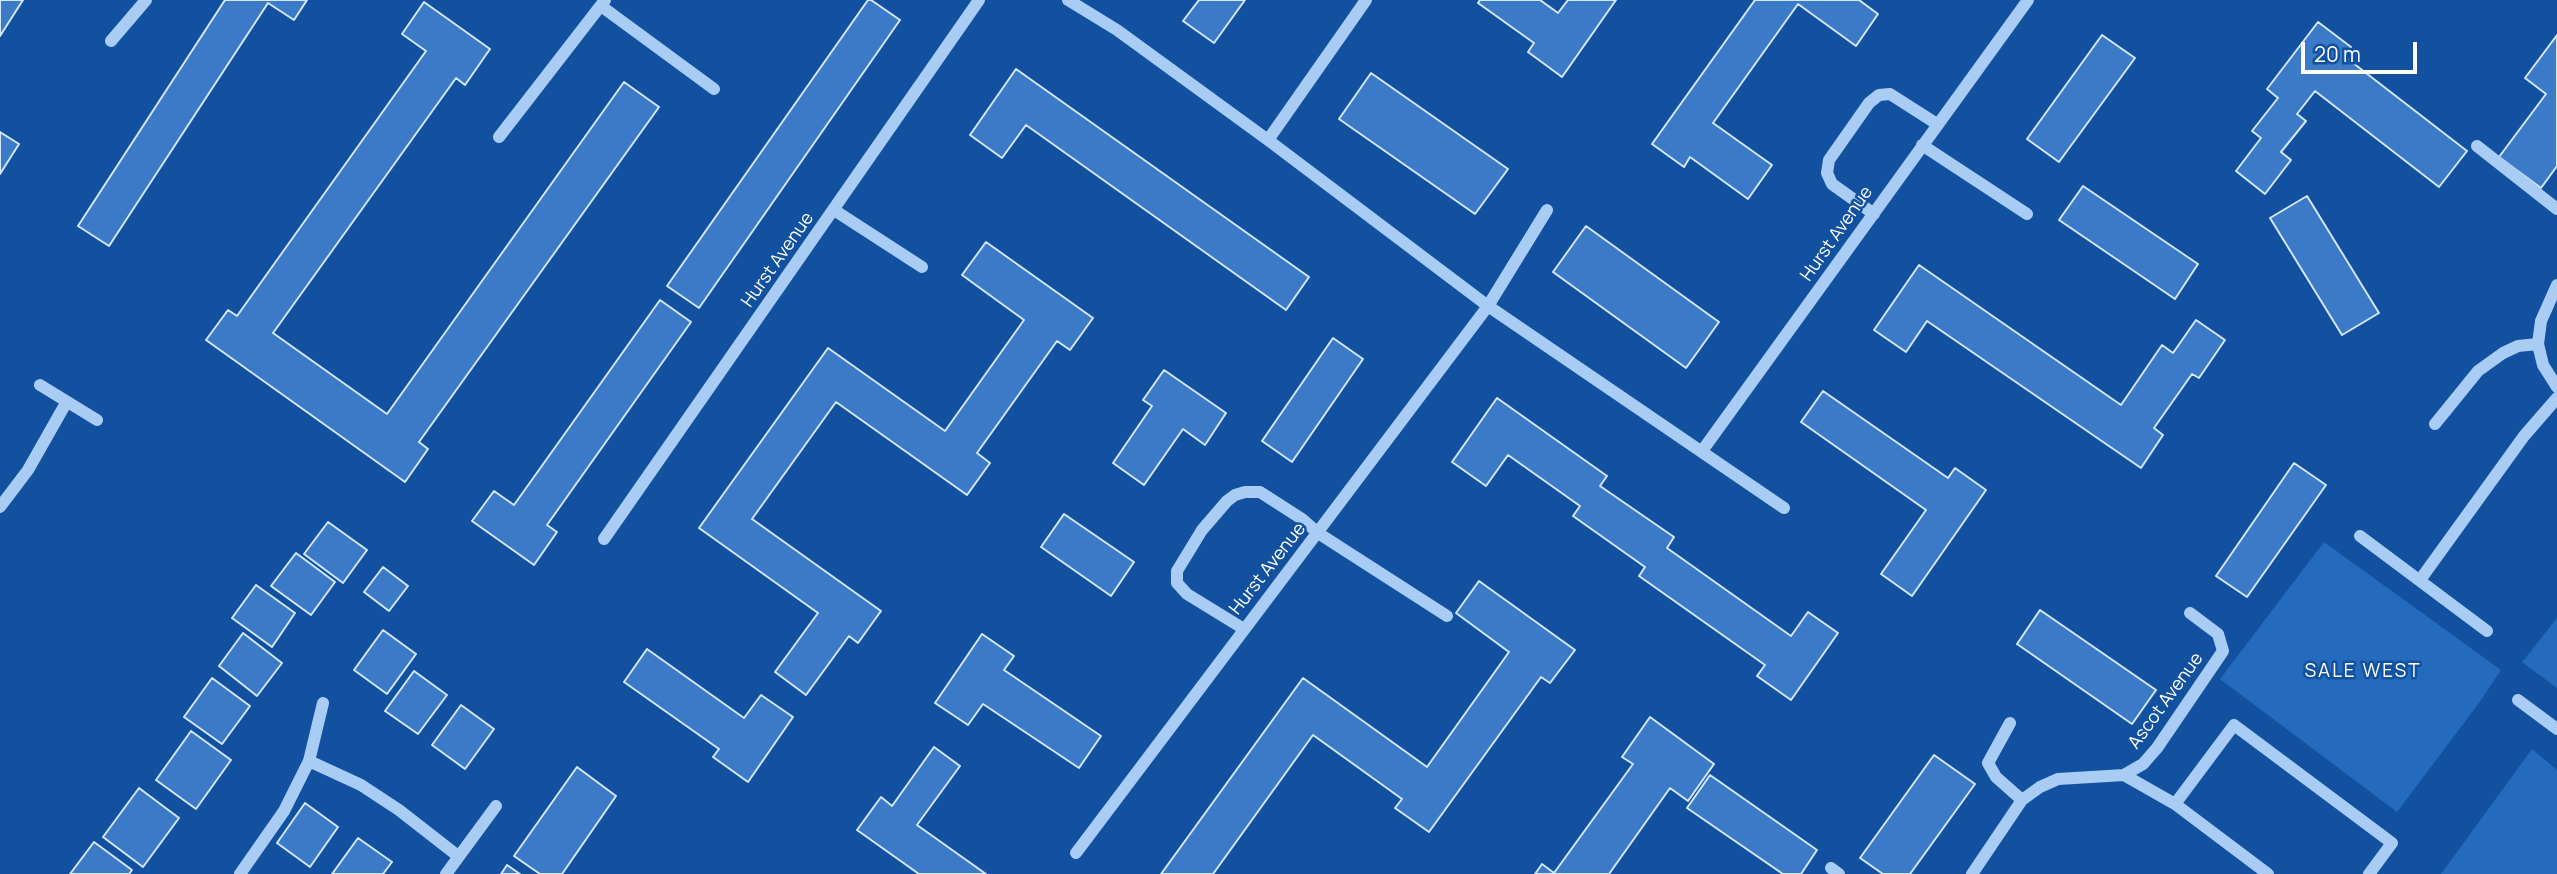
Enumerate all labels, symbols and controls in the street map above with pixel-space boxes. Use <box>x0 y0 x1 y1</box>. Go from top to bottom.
scale bar <box>2305 28 2420 72</box>
text: 20 m <box>2314 40 2361 68</box>
street label: Hurst Avenue <box>1796 182 1878 286</box>
street label: Hurst Avenue <box>737 208 819 312</box>
street label: Hurst Avenue <box>1225 519 1311 619</box>
street label: Ascot Avenue <box>2124 649 2208 753</box>
district label: SALE WEST <box>2306 661 2420 683</box>

